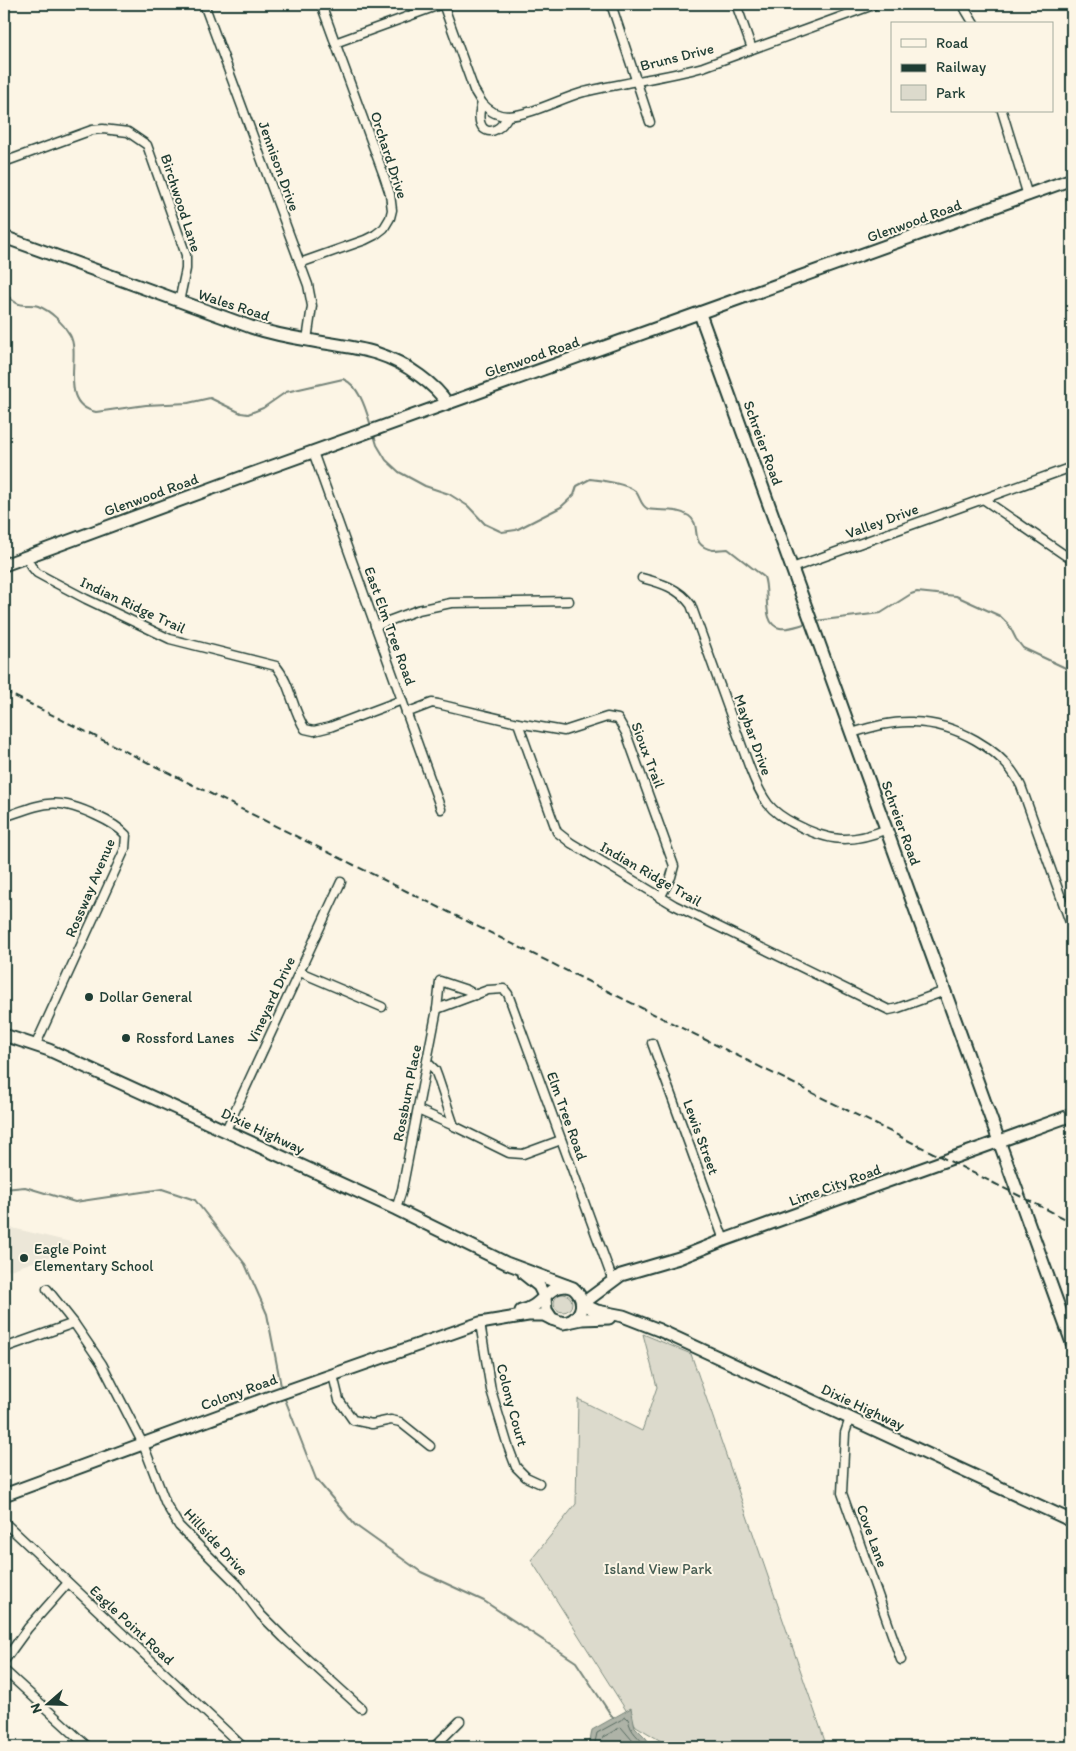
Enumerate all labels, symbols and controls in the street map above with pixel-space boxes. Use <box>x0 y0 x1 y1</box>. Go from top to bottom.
legend <box>891 22 1054 112</box>
text: Road <box>936 34 969 52</box>
street label: Bruns Drive <box>638 39 716 75</box>
text: Railway <box>936 58 986 76</box>
text: Park <box>936 84 966 102</box>
street label: Orchard Drive <box>366 109 412 201</box>
street label: Jennison Drive <box>254 119 304 213</box>
street label: Birchwood Lane <box>157 152 205 254</box>
street label: Glenwood Road <box>864 196 964 246</box>
street label: Wales Road <box>196 285 272 325</box>
street label: Glenwood Road <box>482 332 582 382</box>
street label: Schreier Road <box>739 398 787 488</box>
street label: Glenwood Road <box>101 470 201 520</box>
street label: Valley Drive <box>843 500 921 542</box>
street label: East Elm Tree Road <box>360 564 420 689</box>
street label: Indian Ridge Trail <box>77 573 189 638</box>
street label: Maybar Drive <box>730 692 776 778</box>
street label: Sioux Trail <box>627 720 669 791</box>
street label: Schreier Road <box>877 778 925 868</box>
street label: Rossway Avenue <box>61 836 119 940</box>
street label: Indian Ridge Trail <box>597 838 706 911</box>
street label: Vineyard Drive <box>243 954 299 1046</box>
place label: Dollar General <box>99 988 193 1006</box>
marker: Dollar General <box>83 991 95 1003</box>
place label: Rossford Lanes <box>136 1029 235 1047</box>
marker: Rossford Lanes <box>120 1032 132 1044</box>
street label: Rossburn Place <box>389 1043 425 1143</box>
street label: Elm Tree Road <box>543 1069 592 1163</box>
street label: Lewis Street <box>679 1097 723 1177</box>
street label: Dixie Highway <box>218 1104 308 1158</box>
street label: Lime City Road <box>787 1160 884 1210</box>
place label: Eagle Point Elementary School <box>34 1240 154 1275</box>
marker: Eagle Point Elementary School <box>18 1252 30 1264</box>
street label: Colony Court <box>492 1362 532 1449</box>
street label: Colony Road <box>198 1370 281 1414</box>
street label: Dixie Highway <box>818 1380 908 1434</box>
street label: Cove Lane <box>852 1502 892 1570</box>
street label: Hillside Drive <box>180 1505 252 1579</box>
park label: Island View Park <box>604 1560 712 1578</box>
street label: Eagle Point Road <box>86 1581 178 1669</box>
north arrow <box>22 1678 72 1728</box>
text: N <box>27 1701 46 1716</box>

